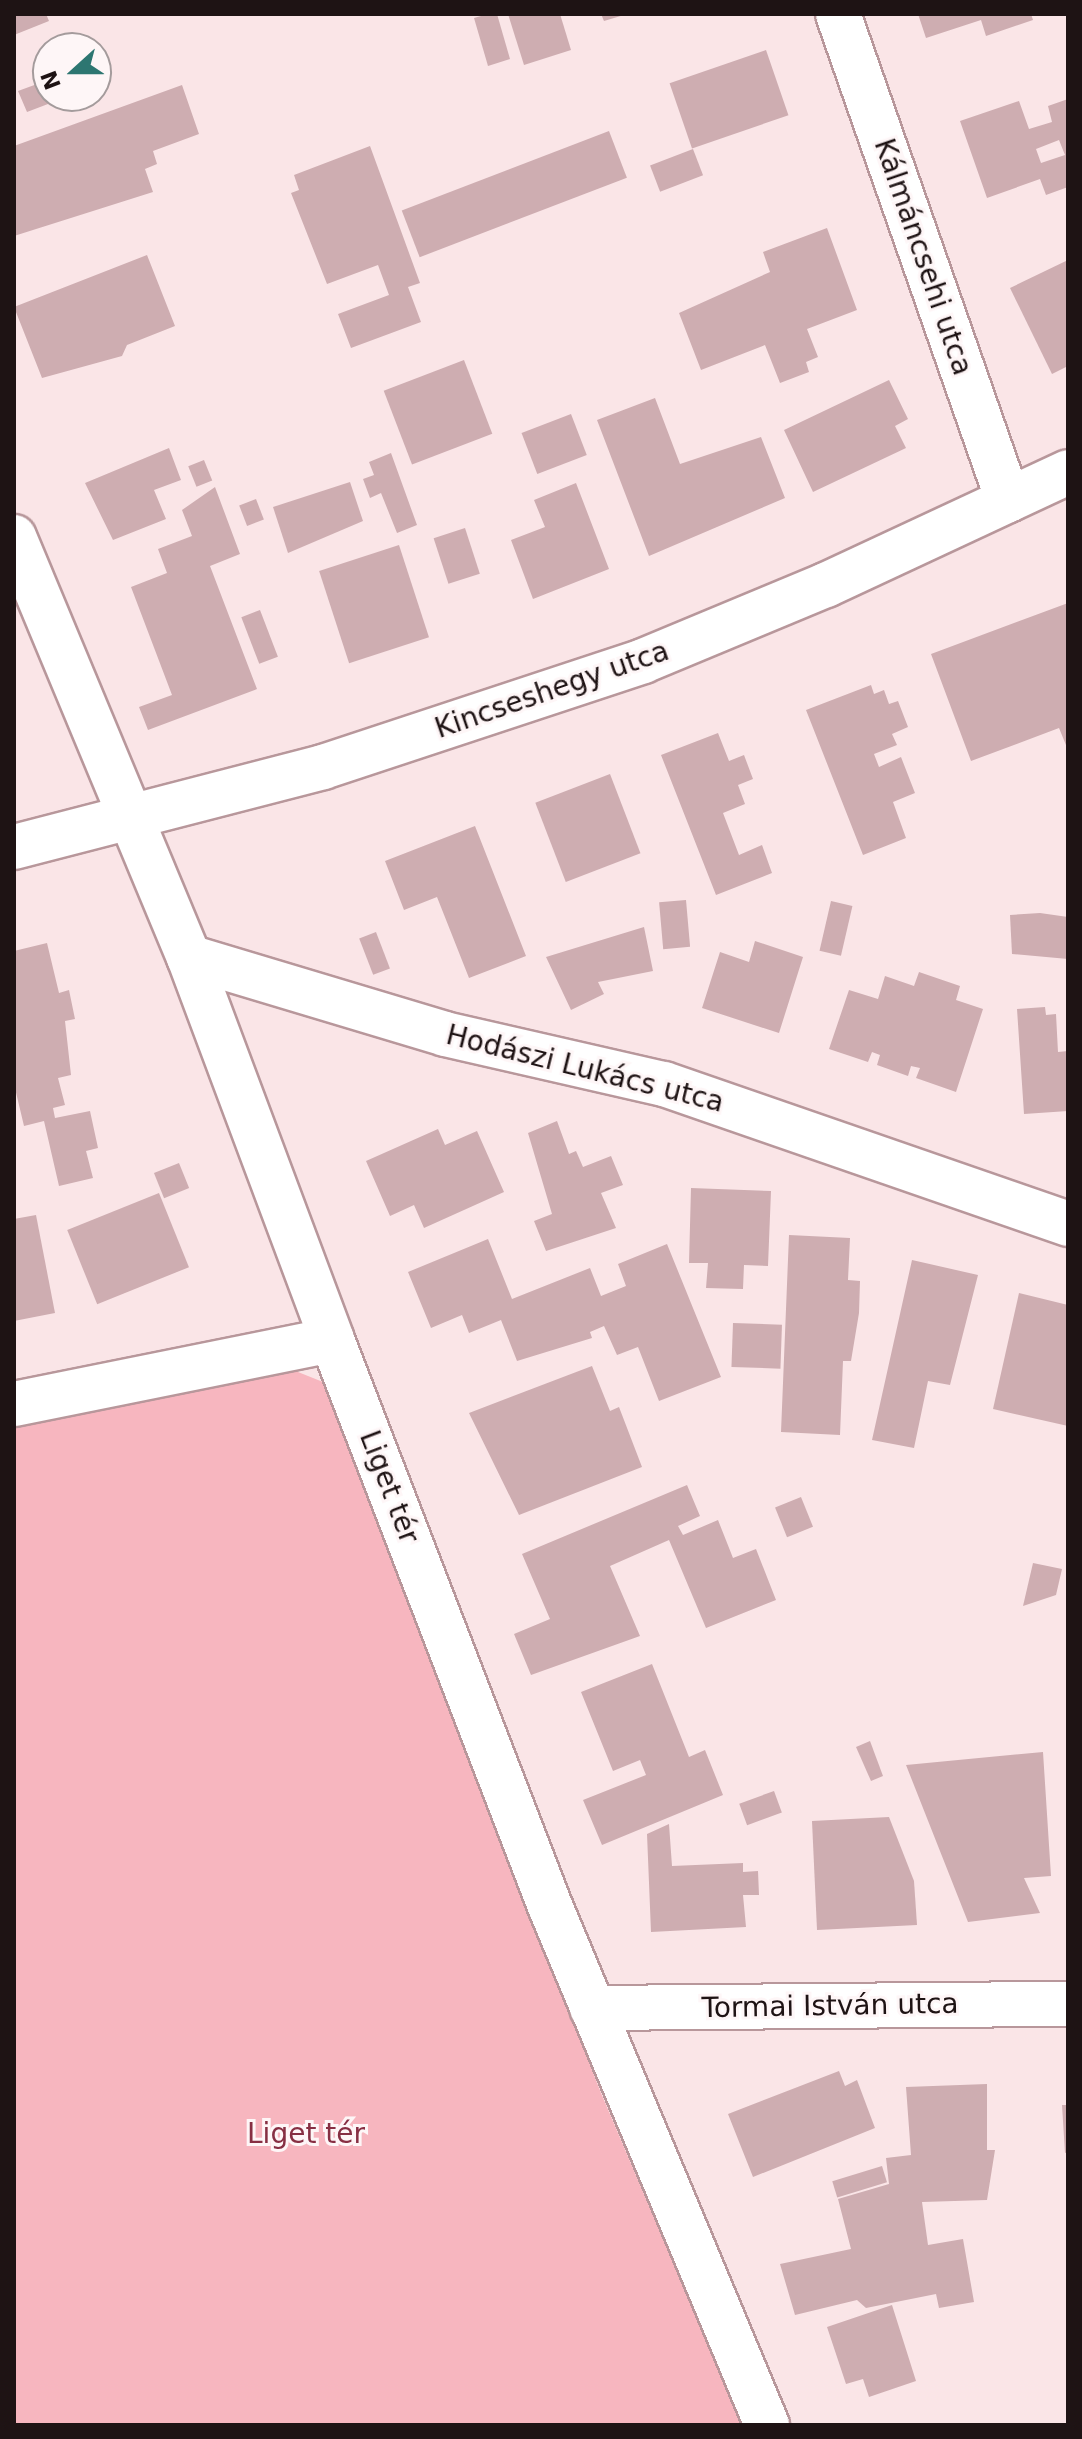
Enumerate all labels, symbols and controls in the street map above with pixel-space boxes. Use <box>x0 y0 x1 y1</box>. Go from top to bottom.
north arrow <box>32 32 112 112</box>
text: N <box>36 67 66 93</box>
street label: Kálmáncsehi utca <box>867 134 979 380</box>
street label: Kincseshegy utca <box>431 634 673 746</box>
street label: Hodászi Lukács utca <box>443 1018 727 1120</box>
street label: Liget tér <box>352 1426 426 1548</box>
street label: Tormai István utca <box>701 1987 959 2025</box>
park label: Liget tér <box>247 2117 365 2151</box>

